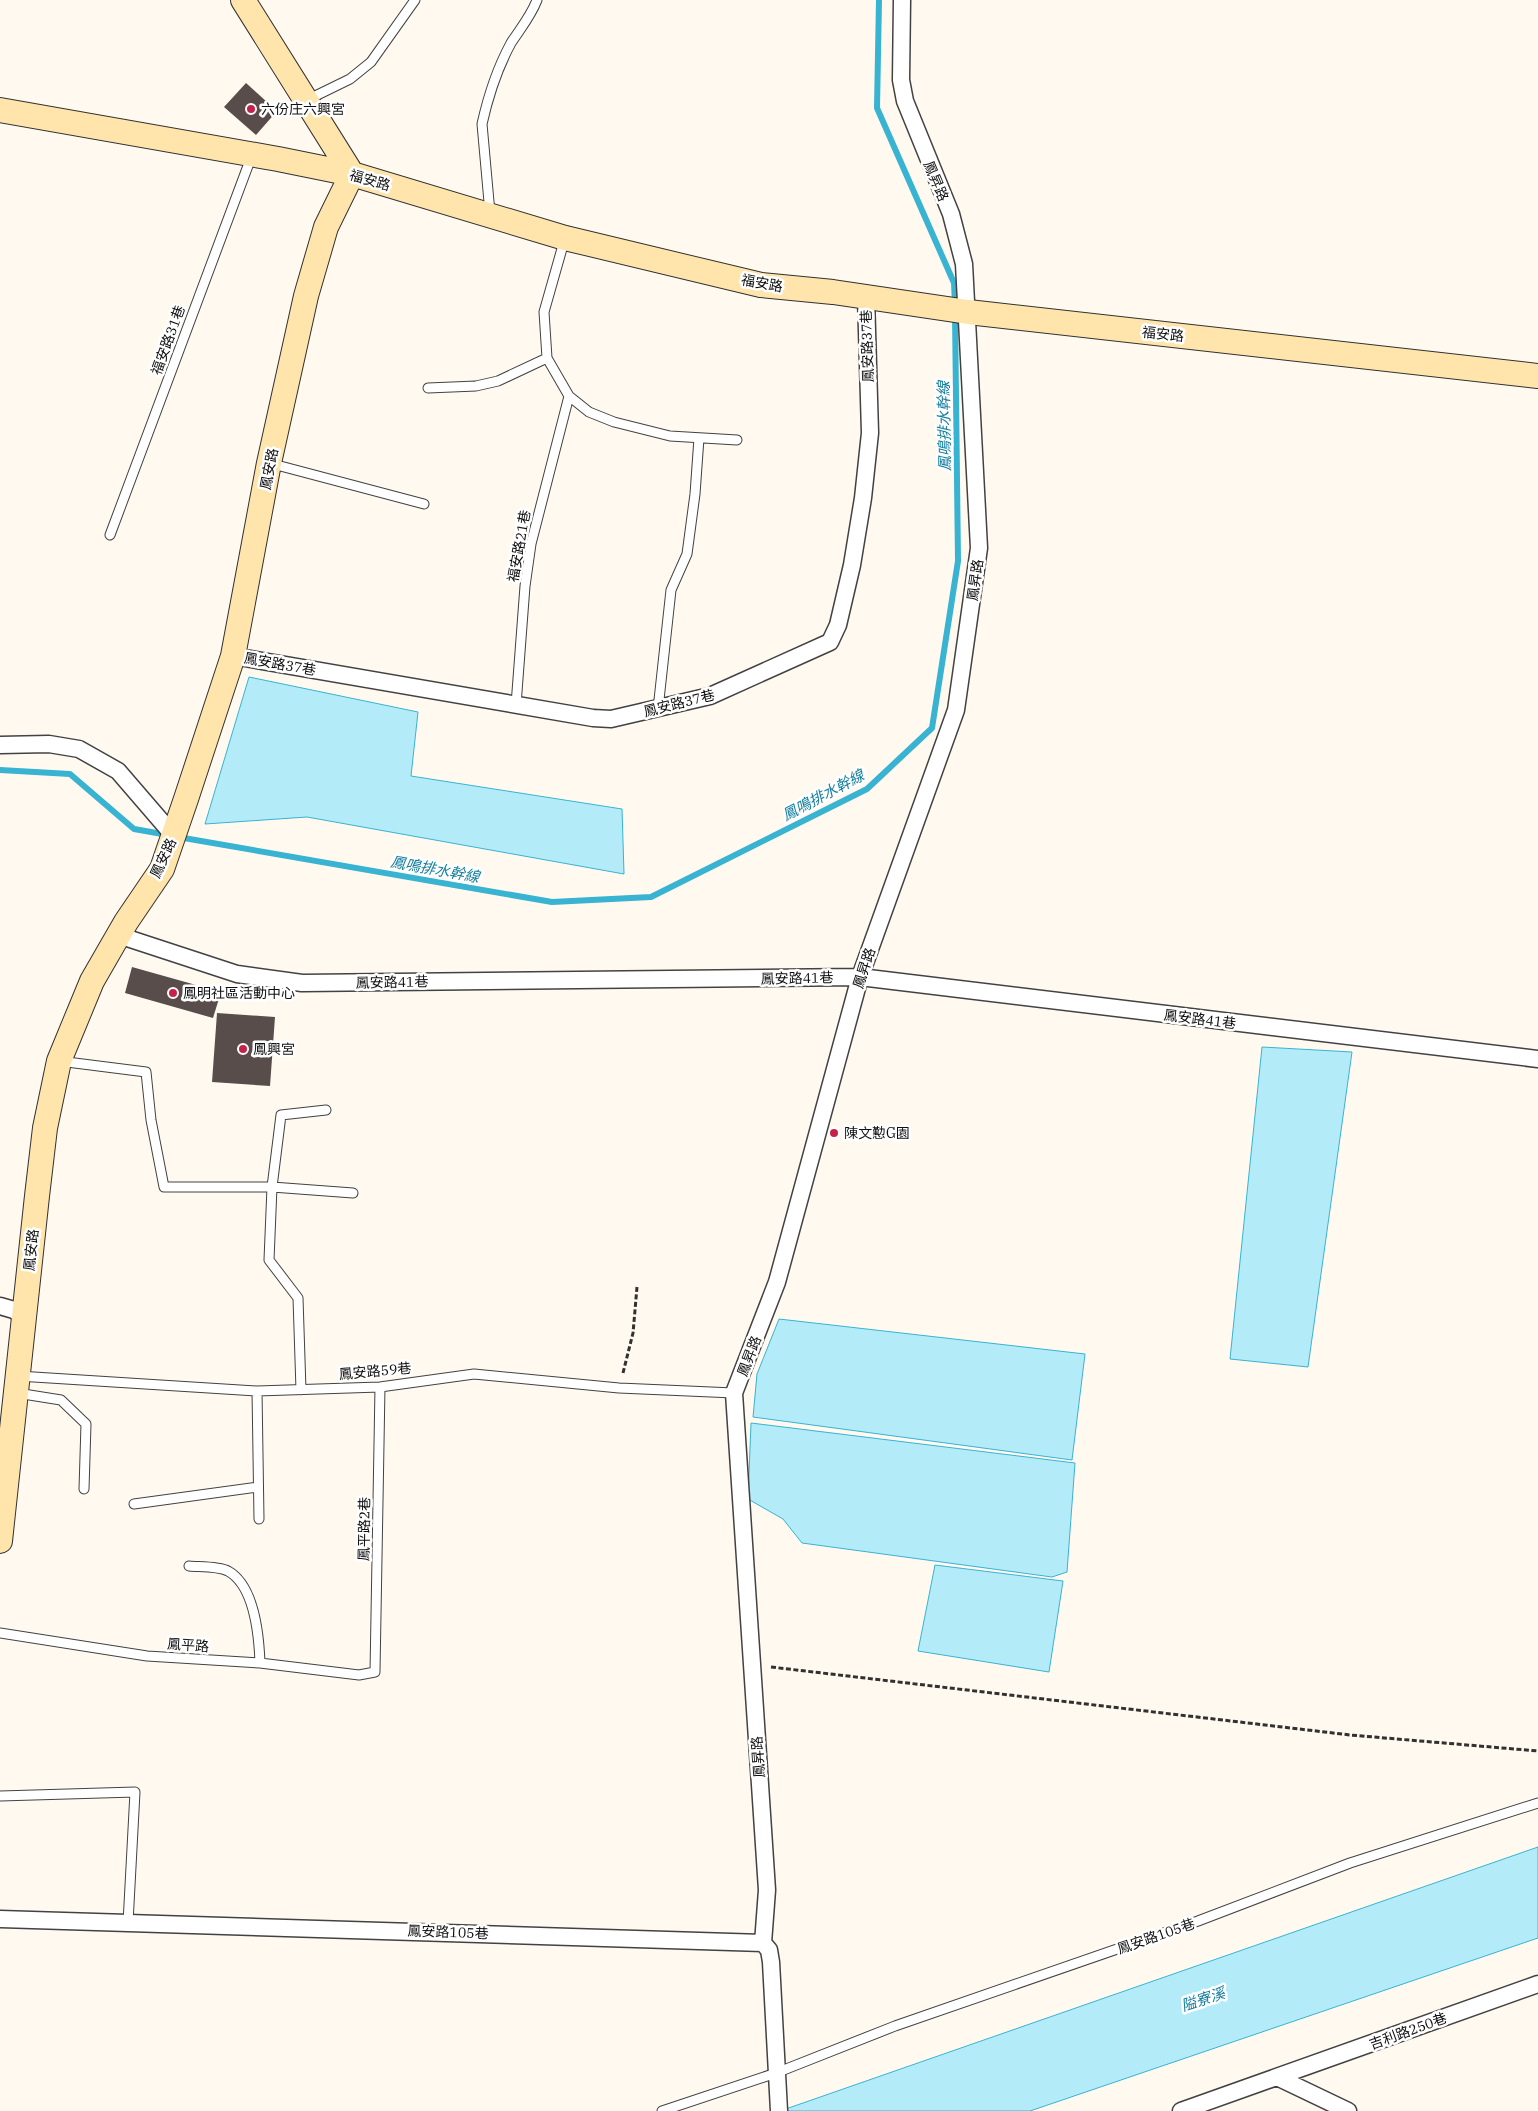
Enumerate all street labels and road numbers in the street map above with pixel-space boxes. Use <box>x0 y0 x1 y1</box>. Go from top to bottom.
street label: 鳳昇路 <box>920 158 952 204</box>
street label: 福安路 <box>347 166 393 194</box>
street label: 福安路 <box>740 270 784 296</box>
street label: 福安路31巷 <box>147 303 189 377</box>
street label: 鳳安路37巷 <box>857 309 877 383</box>
street label: 福安路 <box>1141 323 1185 345</box>
street label: 鳳安路 <box>256 447 282 491</box>
street label: 福安路21巷 <box>504 509 534 583</box>
street label: 鳳昇路 <box>963 558 987 602</box>
street label: 鳳安路37巷 <box>243 649 317 679</box>
street label: 鳳安路37巷 <box>641 685 717 721</box>
street label: 鳳安路 <box>146 835 180 881</box>
street label: 鳳昇路 <box>849 945 879 991</box>
street label: 鳳安路41巷 <box>760 968 834 988</box>
street label: 鳳安路41巷 <box>355 972 429 992</box>
street label: 鳳安路41巷 <box>1163 1006 1237 1032</box>
street label: 鳳安路 <box>20 1228 42 1272</box>
street label: 鳳昇路 <box>733 1333 765 1379</box>
street label: 鳳安路59巷 <box>338 1359 412 1383</box>
street label: 鳳平路2巷 <box>354 1497 374 1561</box>
street label: 鳳平路 <box>166 1635 210 1655</box>
street label: 鳳昇路 <box>748 1735 768 1779</box>
street label: 鳳安路105巷 <box>1115 1914 1197 1958</box>
street label: 鳳安路105巷 <box>407 1922 489 1942</box>
street label: 吉利路250巷 <box>1367 2009 1449 2053</box>

